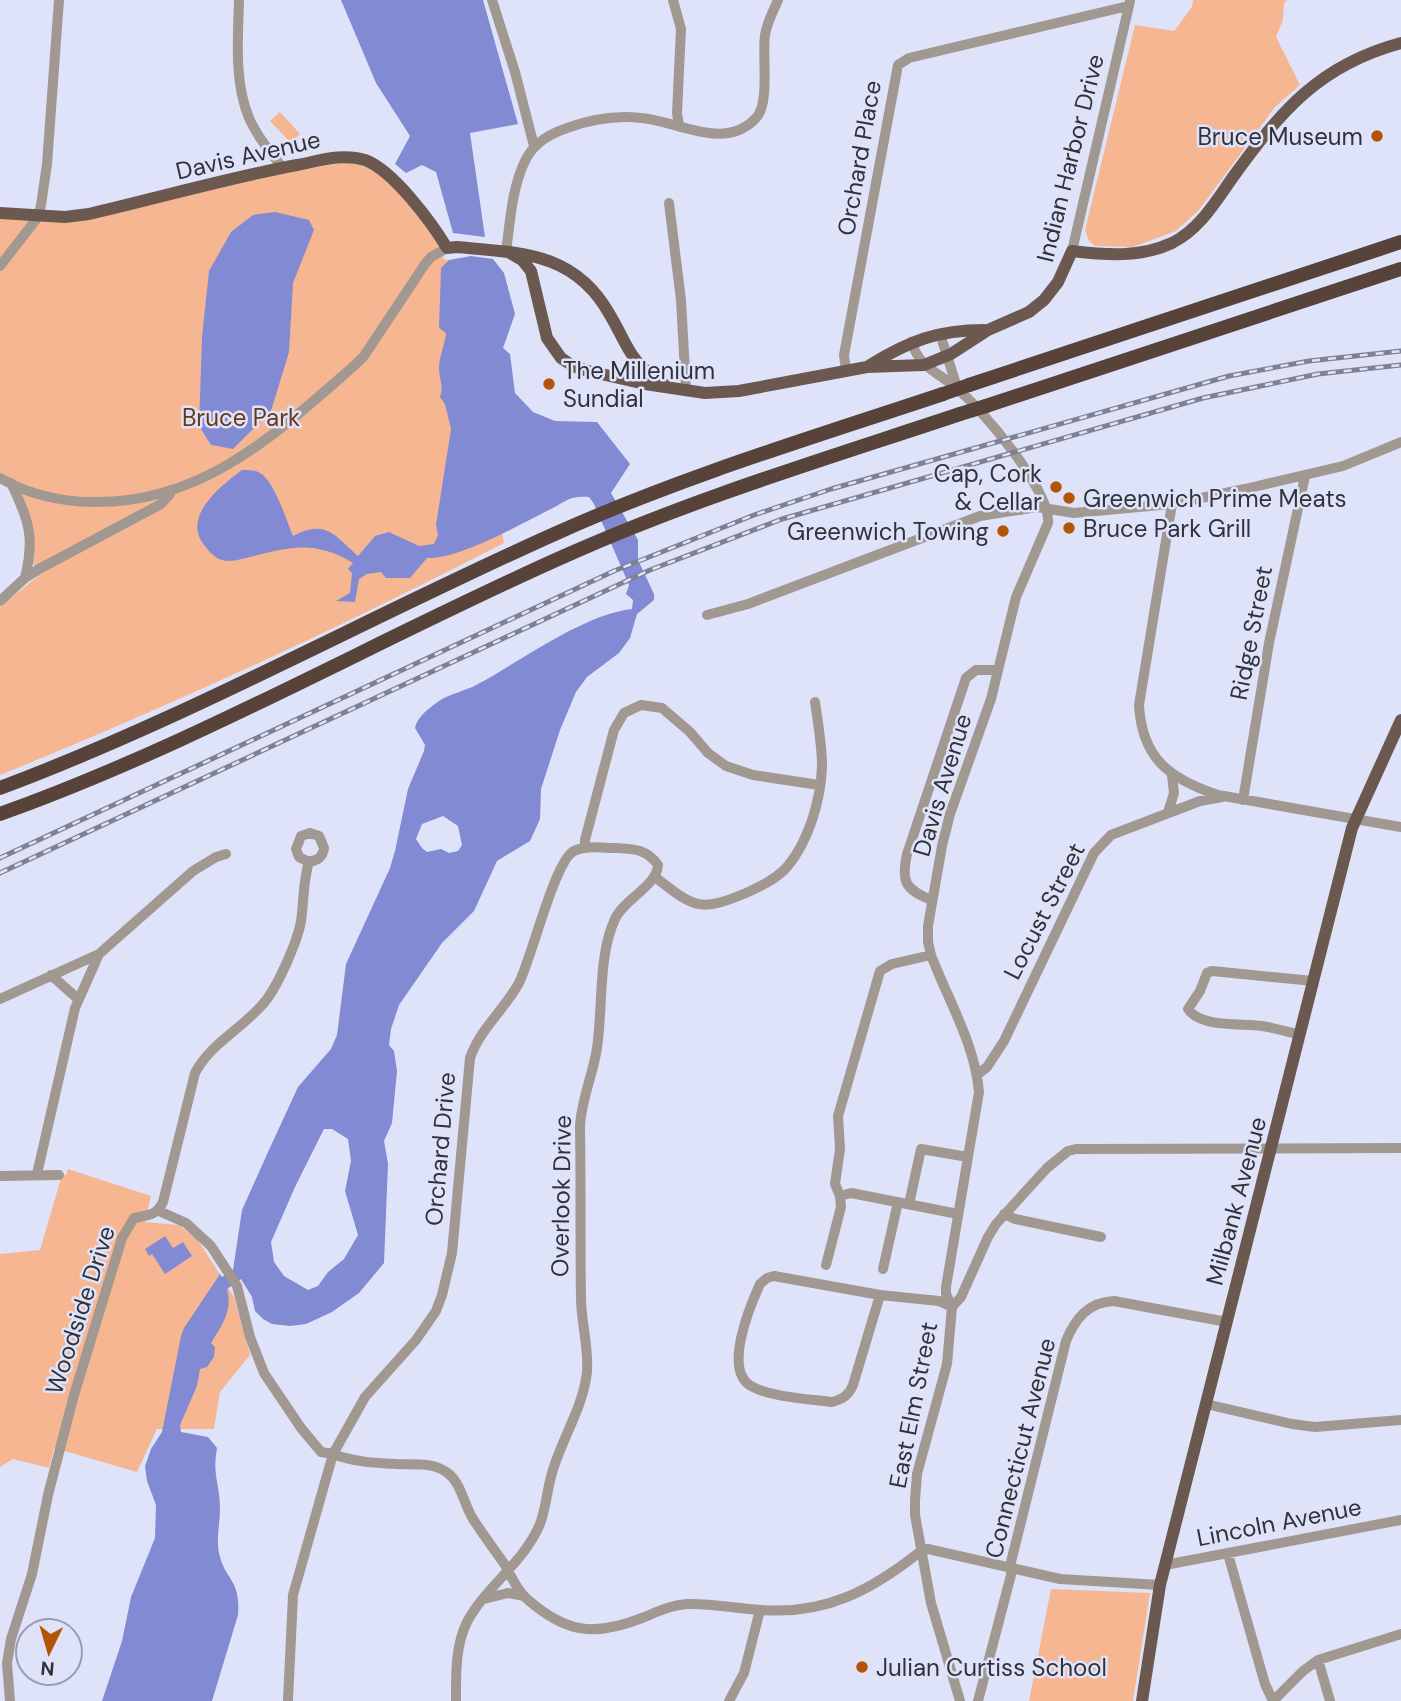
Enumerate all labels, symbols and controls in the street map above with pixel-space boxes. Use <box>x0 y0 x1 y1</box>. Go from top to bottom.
street label: Indian Harbor Drive <box>1029 51 1111 265</box>
street label: Orchard Place <box>830 78 888 238</box>
place label: Bruce Museum <box>1197 121 1363 152</box>
street label: Davis Avenue <box>173 123 323 187</box>
marker: Bruce Museum <box>1369 128 1385 144</box>
place label: The Millenium Sundial <box>563 355 715 414</box>
marker: The Millenium Sundial <box>541 376 557 392</box>
park label: Bruce Park <box>182 402 300 433</box>
place label: Cap, Cork & Cellar <box>934 458 1042 517</box>
marker: Cap, Cork & Cellar <box>1048 479 1064 495</box>
place label: Greenwich Prime Meats <box>1083 483 1347 514</box>
marker: Greenwich Prime Meats <box>1061 490 1077 506</box>
place label: Bruce Park Grill <box>1083 513 1251 544</box>
place label: Greenwich Towing <box>787 516 989 547</box>
marker: Bruce Park Grill <box>1061 520 1077 536</box>
marker: Greenwich Towing <box>995 523 1011 539</box>
street label: Ridge Street <box>1223 563 1279 703</box>
street label: Davis Avenue <box>906 710 978 860</box>
street label: Locust Street <box>996 837 1092 985</box>
street label: Orchard Drive <box>418 1071 462 1227</box>
street label: Milbank Avenue <box>1199 1113 1273 1289</box>
street label: Overlook Drive <box>544 1115 578 1277</box>
street label: Woodside Drive <box>38 1222 122 1398</box>
street label: East Elm Street <box>882 1319 944 1491</box>
street label: Connecticut Avenue <box>978 1335 1062 1561</box>
street label: Lincoln Avenue <box>1194 1491 1364 1553</box>
north arrow <box>14 1617 84 1687</box>
place label: Julian Curtiss School <box>876 1652 1107 1683</box>
text: N <box>40 1655 56 1681</box>
marker: Julian Curtiss School <box>854 1659 870 1675</box>

